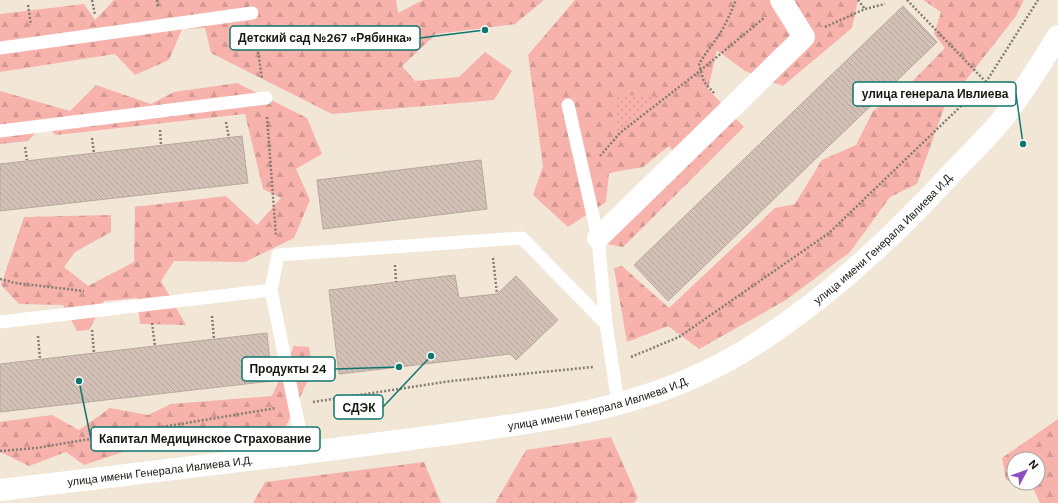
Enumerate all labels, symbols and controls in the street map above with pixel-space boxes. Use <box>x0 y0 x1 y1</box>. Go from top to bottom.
callout: Детский сад №267 «Рябинка» <box>230 26 420 50</box>
text: Детский сад №267 «Рябинка» <box>238 30 412 46</box>
callout: улица генерала Ивлиева <box>853 82 1016 106</box>
text: улица генерала Ивлиева <box>862 86 1009 102</box>
street label: улица имени Генерала Ивлиева И.Д. <box>811 170 956 307</box>
callout: Продукты 24 <box>242 357 335 381</box>
text: Продукты 24 <box>249 361 327 377</box>
street label: улица имени Генерала Ивлиева И.Д. <box>507 373 691 433</box>
callout: СДЭК <box>334 395 383 419</box>
text: СДЭК <box>343 400 376 416</box>
callout: Капитал Медицинское Страхование <box>91 427 320 451</box>
text: Капитал Медицинское Страхование <box>99 431 311 447</box>
north arrow <box>1006 451 1046 491</box>
street label: улица имени Генерала Ивлиева И.Д. <box>67 453 253 489</box>
text: N <box>1026 457 1041 472</box>

